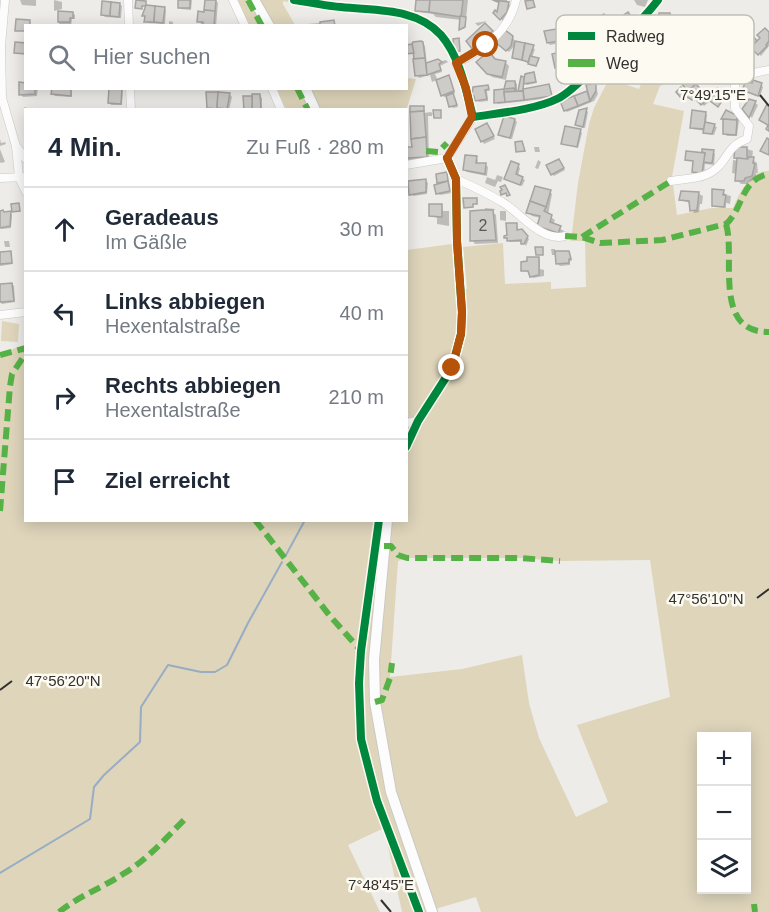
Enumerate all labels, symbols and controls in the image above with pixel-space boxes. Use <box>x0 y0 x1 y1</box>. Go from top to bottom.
legend <box>556 15 754 84</box>
search box <box>24 24 408 90</box>
text: Radweg <box>606 28 665 45</box>
route start <box>472 31 498 57</box>
icon: search <box>45 41 78 74</box>
text: Hier suchen <box>93 44 210 69</box>
text: Weg <box>606 55 639 72</box>
text: 7°49'15"E <box>680 86 746 103</box>
text: 4 Min. <box>48 132 122 162</box>
text: Zu Fuß · 280 m <box>246 136 384 158</box>
text: Geradeaus <box>105 205 219 230</box>
icon: ahead <box>48 213 81 246</box>
house number: 2 <box>479 217 488 234</box>
text: 30 m <box>340 218 384 240</box>
text: Im Gäßle <box>105 231 187 253</box>
text: Links abbiegen <box>105 289 265 314</box>
icon: left <box>48 297 81 330</box>
text: 40 m <box>340 302 384 324</box>
text: Hexentalstraße <box>105 315 241 337</box>
route end <box>438 354 464 380</box>
text: Rechts abbiegen <box>105 373 281 398</box>
icon: right <box>48 381 81 414</box>
text: 210 m <box>328 386 384 408</box>
text: Hexentalstraße <box>105 399 241 421</box>
icon: arrive <box>48 465 81 498</box>
text: Ziel erreicht <box>105 468 230 493</box>
text: 47°56'10"N <box>668 590 744 607</box>
text: 47°56'20"N <box>25 672 101 689</box>
map controls <box>697 732 751 894</box>
button: + <box>697 732 751 786</box>
button: − <box>697 786 751 840</box>
button: layers <box>697 840 751 894</box>
text: 7°48'45"E <box>348 876 414 893</box>

